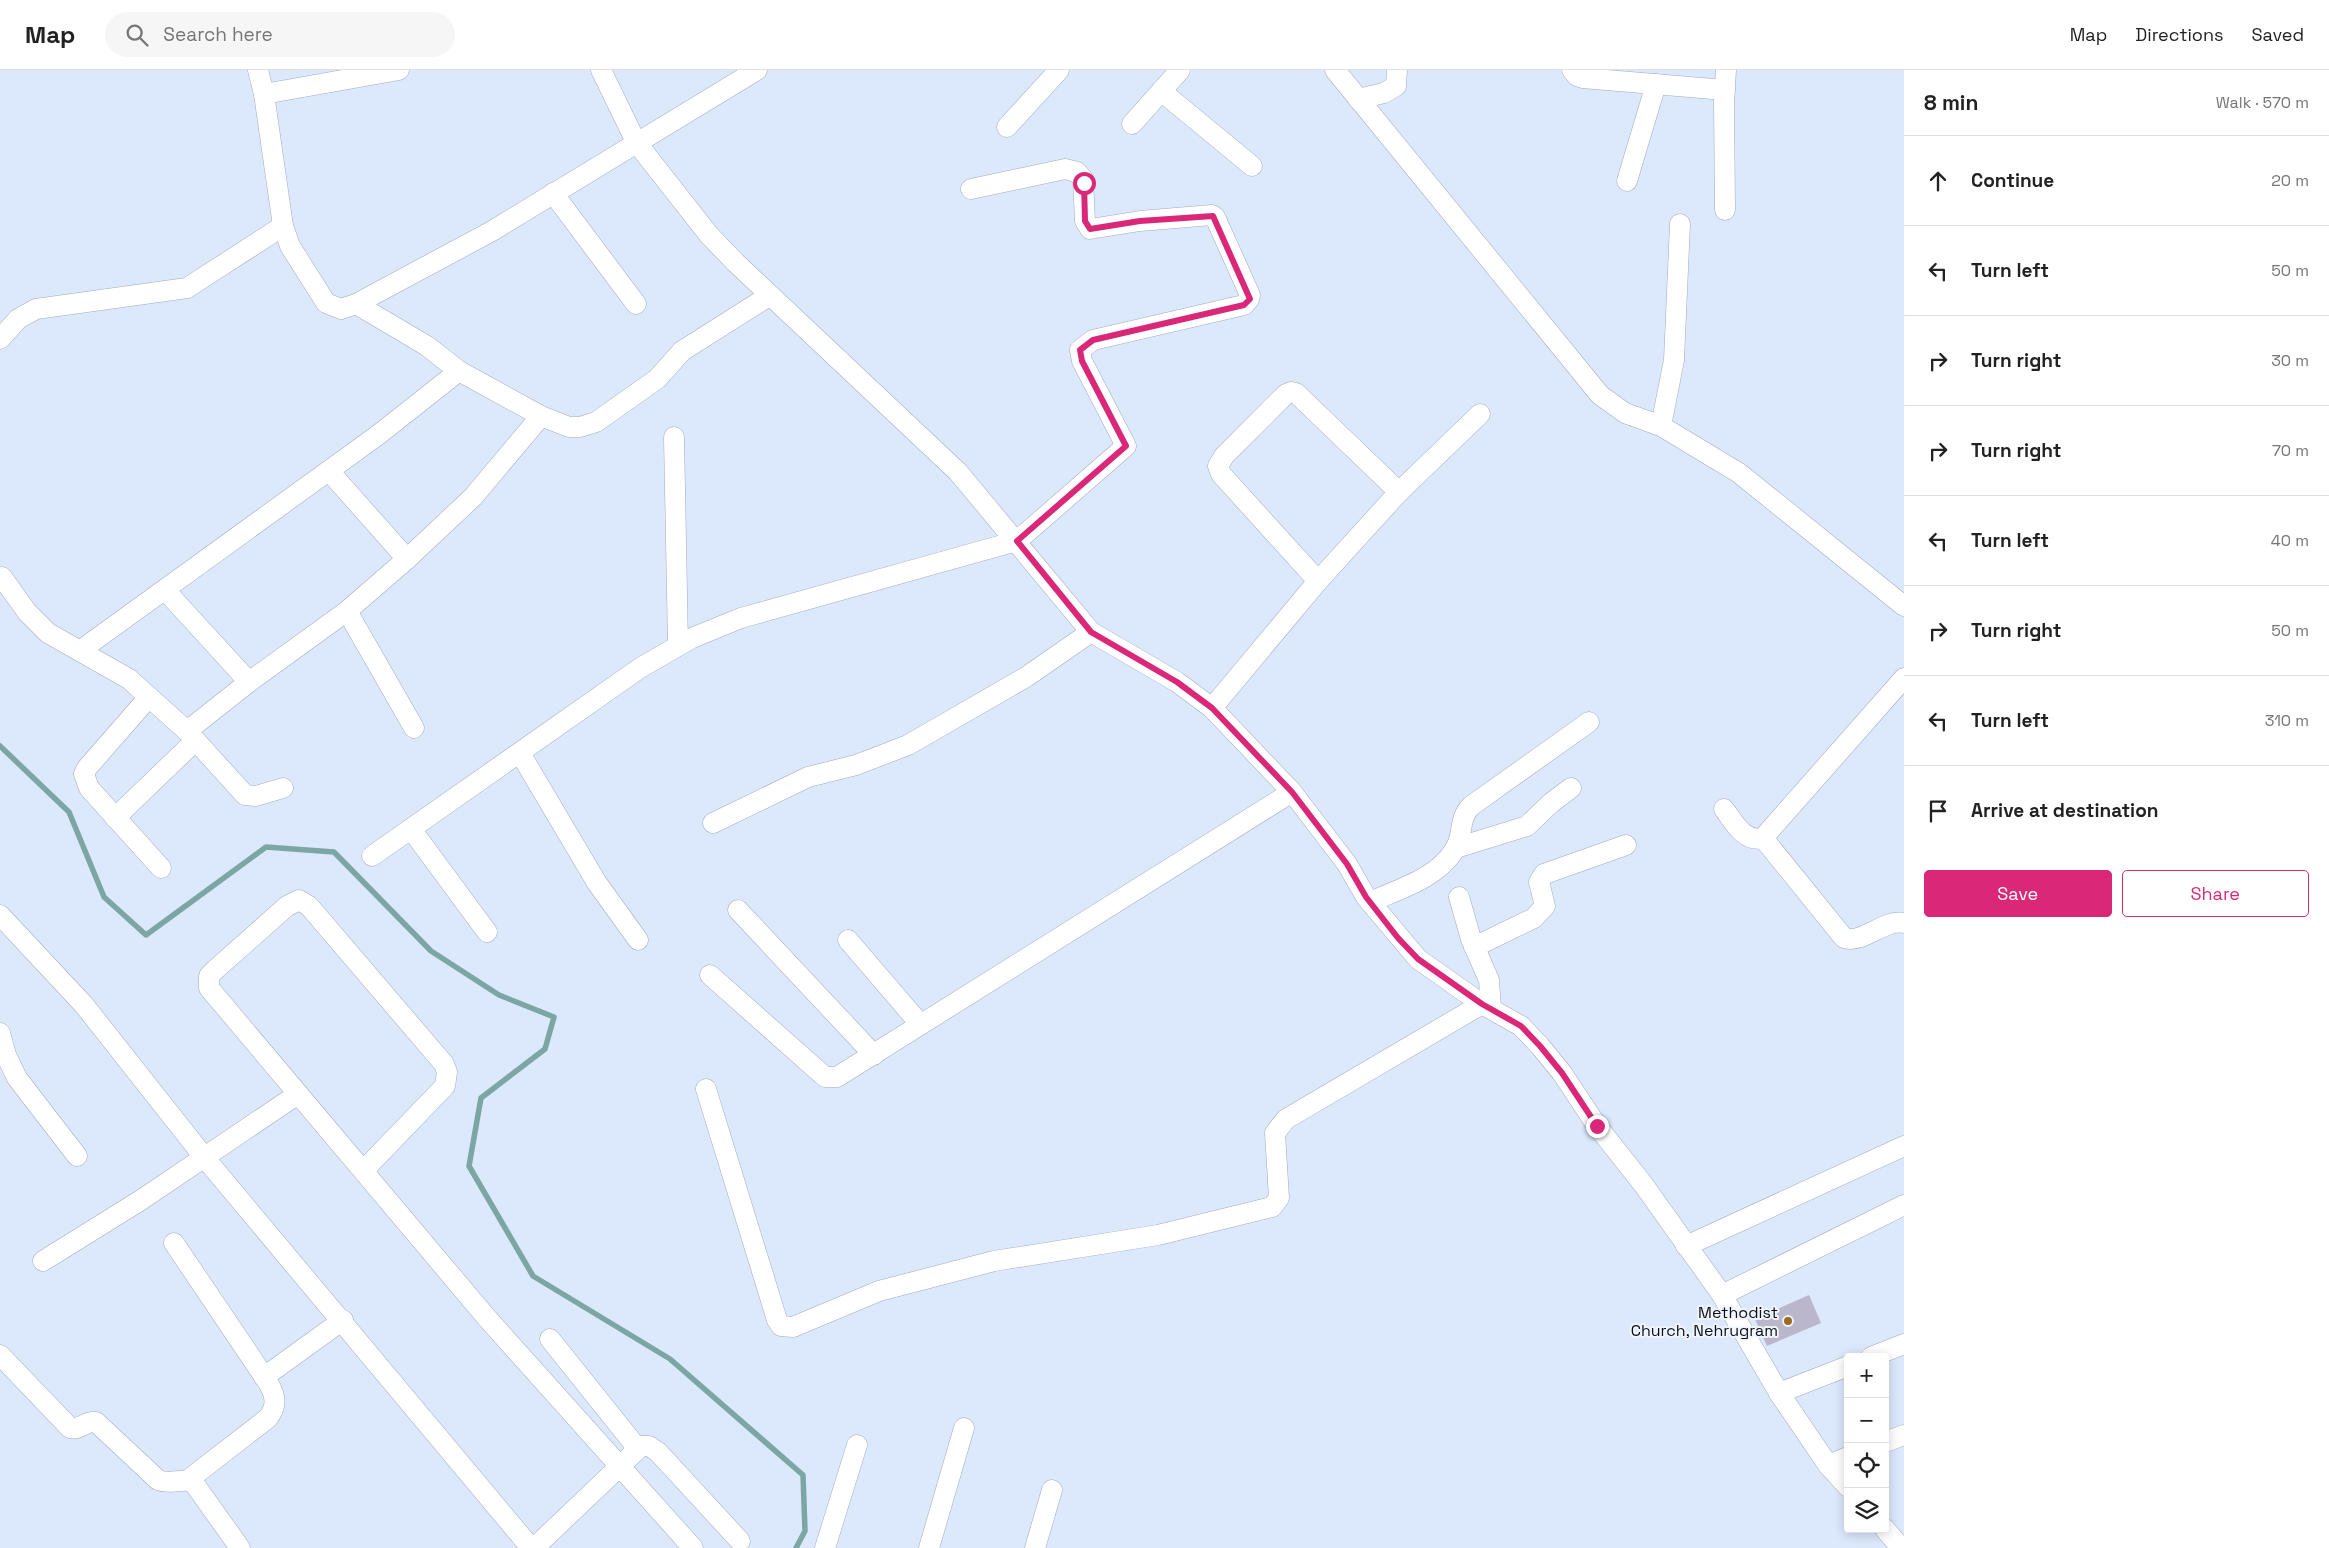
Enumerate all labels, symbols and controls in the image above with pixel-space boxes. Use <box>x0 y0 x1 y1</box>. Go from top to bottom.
search box <box>105 12 455 57</box>
text: Map <box>25 19 75 50</box>
icon: search <box>123 21 151 49</box>
text: Search here <box>163 22 273 47</box>
text: Map <box>2070 23 2107 46</box>
text: Directions <box>2135 23 2224 46</box>
text: Saved <box>2252 23 2304 46</box>
text: 8 min <box>1924 89 1978 116</box>
text: Walk · 570 m <box>2216 92 2309 113</box>
icon: ahead <box>1924 167 1952 195</box>
text: Continue <box>1971 168 2054 193</box>
text: 20 m <box>2271 170 2309 191</box>
route start <box>1073 172 1096 195</box>
icon: left <box>1924 257 1952 285</box>
text: Turn left <box>1971 258 2049 283</box>
text: 50 m <box>2271 260 2309 281</box>
icon: right <box>1924 347 1952 375</box>
text: Turn right <box>1971 348 2061 373</box>
text: 30 m <box>2271 350 2309 371</box>
icon: right <box>1924 437 1952 465</box>
text: Turn right <box>1971 438 2061 463</box>
text: 70 m <box>2272 440 2309 461</box>
icon: left <box>1924 527 1952 555</box>
text: Turn left <box>1971 528 2049 553</box>
text: 40 m <box>2271 530 2309 551</box>
icon: right <box>1924 617 1952 645</box>
text: Turn right <box>1971 618 2061 643</box>
text: 50 m <box>2271 620 2309 641</box>
icon: left <box>1924 707 1952 735</box>
text: Turn left <box>1971 708 2049 733</box>
text: 310 m <box>2265 710 2309 731</box>
icon: arrive <box>1924 797 1952 825</box>
text: Arrive at destination <box>1971 798 2159 823</box>
button: Save <box>1924 870 2112 917</box>
button: Share <box>2122 870 2309 917</box>
route end <box>1586 1115 1609 1138</box>
place label: Methodist Church, Nehrugram <box>1631 1302 1778 1341</box>
marker: Methodist Church, Nehrugram <box>1782 1315 1794 1327</box>
map controls <box>1844 1353 1889 1533</box>
button: + <box>1844 1353 1889 1398</box>
button: − <box>1844 1398 1889 1443</box>
button: locate <box>1844 1443 1889 1488</box>
button: layers <box>1844 1488 1889 1533</box>

